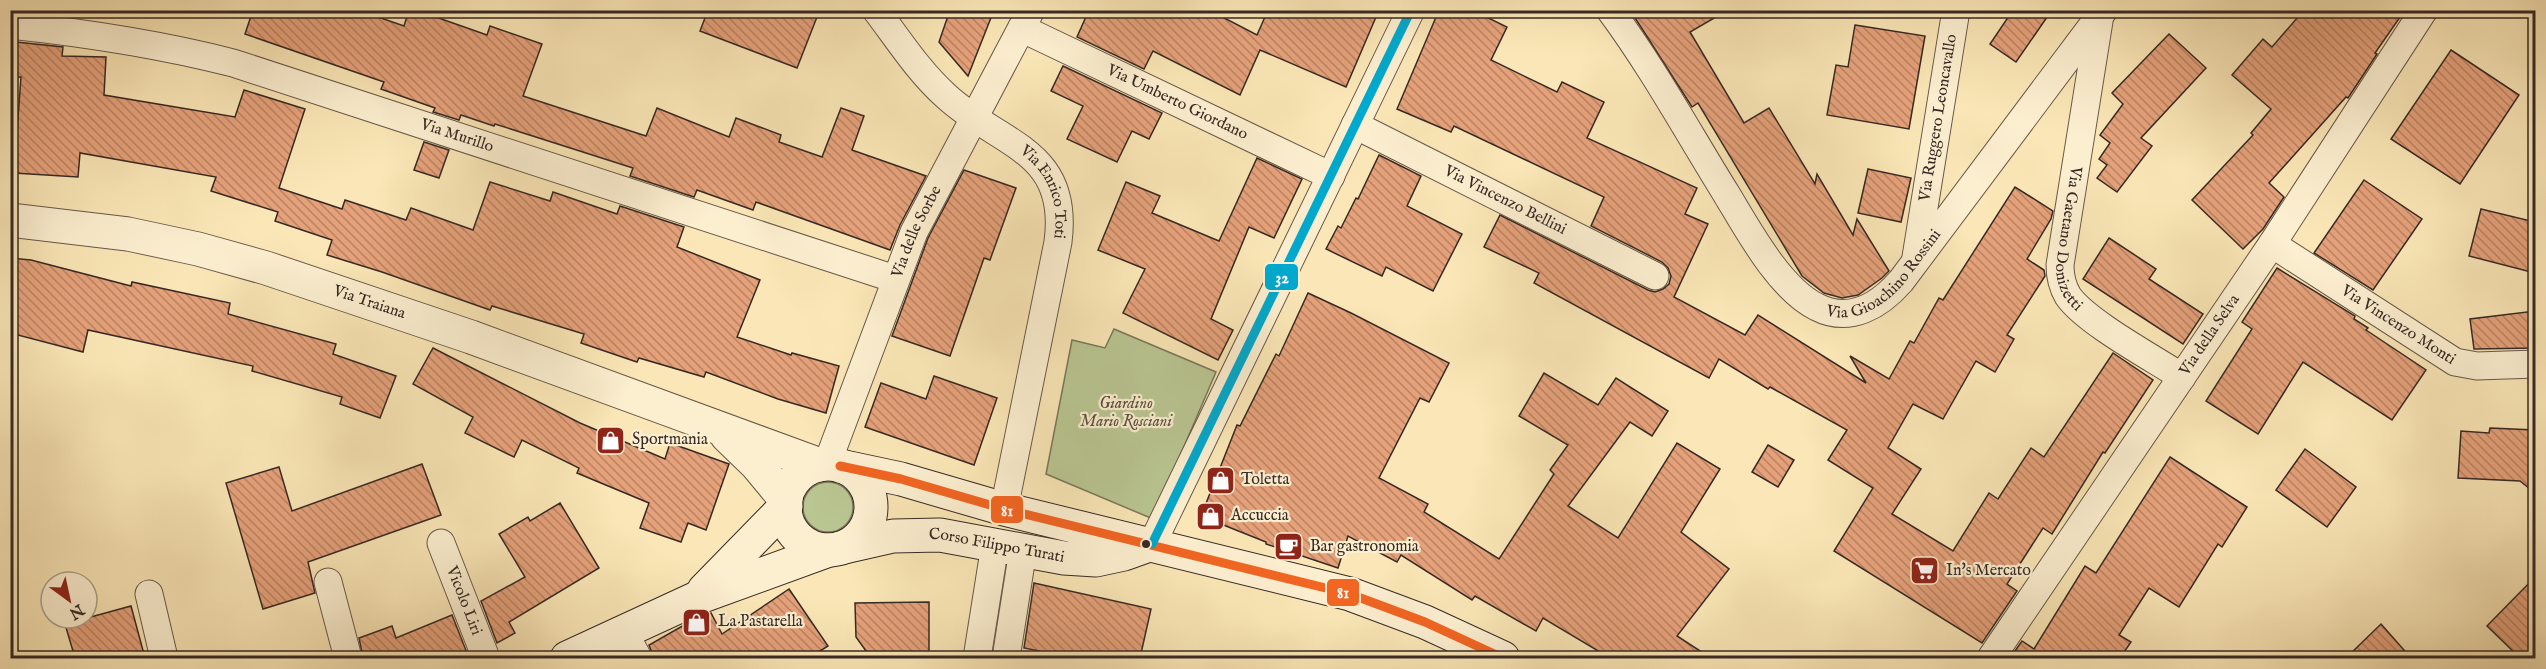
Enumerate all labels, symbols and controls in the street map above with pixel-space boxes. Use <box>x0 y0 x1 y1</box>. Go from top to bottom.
street label: Via Ruggero Leoncavallo <box>1915 32 1962 204</box>
street label: Via Umberto Giordano <box>1103 60 1251 145</box>
street label: Via Murillo <box>417 115 496 157</box>
street label: Via Enrico Toti <box>1015 141 1070 240</box>
street label: Via Vincenzo Bellini <box>1440 161 1570 240</box>
street label: Via Gaetano Donizetti <box>2050 164 2086 316</box>
street label: Via delle Sorbe <box>887 182 947 282</box>
street label: Via Gioachino Rossini <box>1823 226 1946 324</box>
line badge: 32 <box>1264 263 1299 291</box>
text: 32 <box>1275 269 1289 289</box>
street label: Via Vincenzo Monti <box>2336 280 2459 370</box>
street label: Via Traiana <box>330 281 408 324</box>
street label: Via della Selva <box>2175 291 2245 381</box>
park label: Giardino Mario Rosciani <box>1080 394 1173 432</box>
shop icon: Sportmania <box>595 424 627 456</box>
place label: Sportmania <box>632 430 708 450</box>
shop icon: Toletta <box>1204 464 1236 496</box>
place label: Toletta <box>1241 470 1289 490</box>
line badge: 81 <box>990 495 1024 524</box>
shop icon: Accuccia <box>1194 500 1226 532</box>
text: 81 <box>1001 502 1013 522</box>
place label: Accuccia <box>1230 506 1289 526</box>
street label: Corso Filippo Turati <box>929 525 1066 568</box>
cafe icon: Bar gastronomia <box>1273 531 1305 563</box>
place label: Bar gastronomia <box>1310 537 1419 557</box>
unlabelled marker <box>1140 538 1152 550</box>
supermarket icon: In's Mercato <box>1909 555 1941 587</box>
place label: In's Mercato <box>1946 561 2031 581</box>
street label: Vicolo Liri <box>441 562 486 638</box>
north arrow <box>39 570 99 630</box>
line badge: 81 <box>1326 578 1360 607</box>
text: 81 <box>1337 584 1349 604</box>
text: N <box>65 598 88 623</box>
shop icon: La Pastarella <box>681 606 713 638</box>
place label: La Pastarella <box>718 612 803 632</box>

